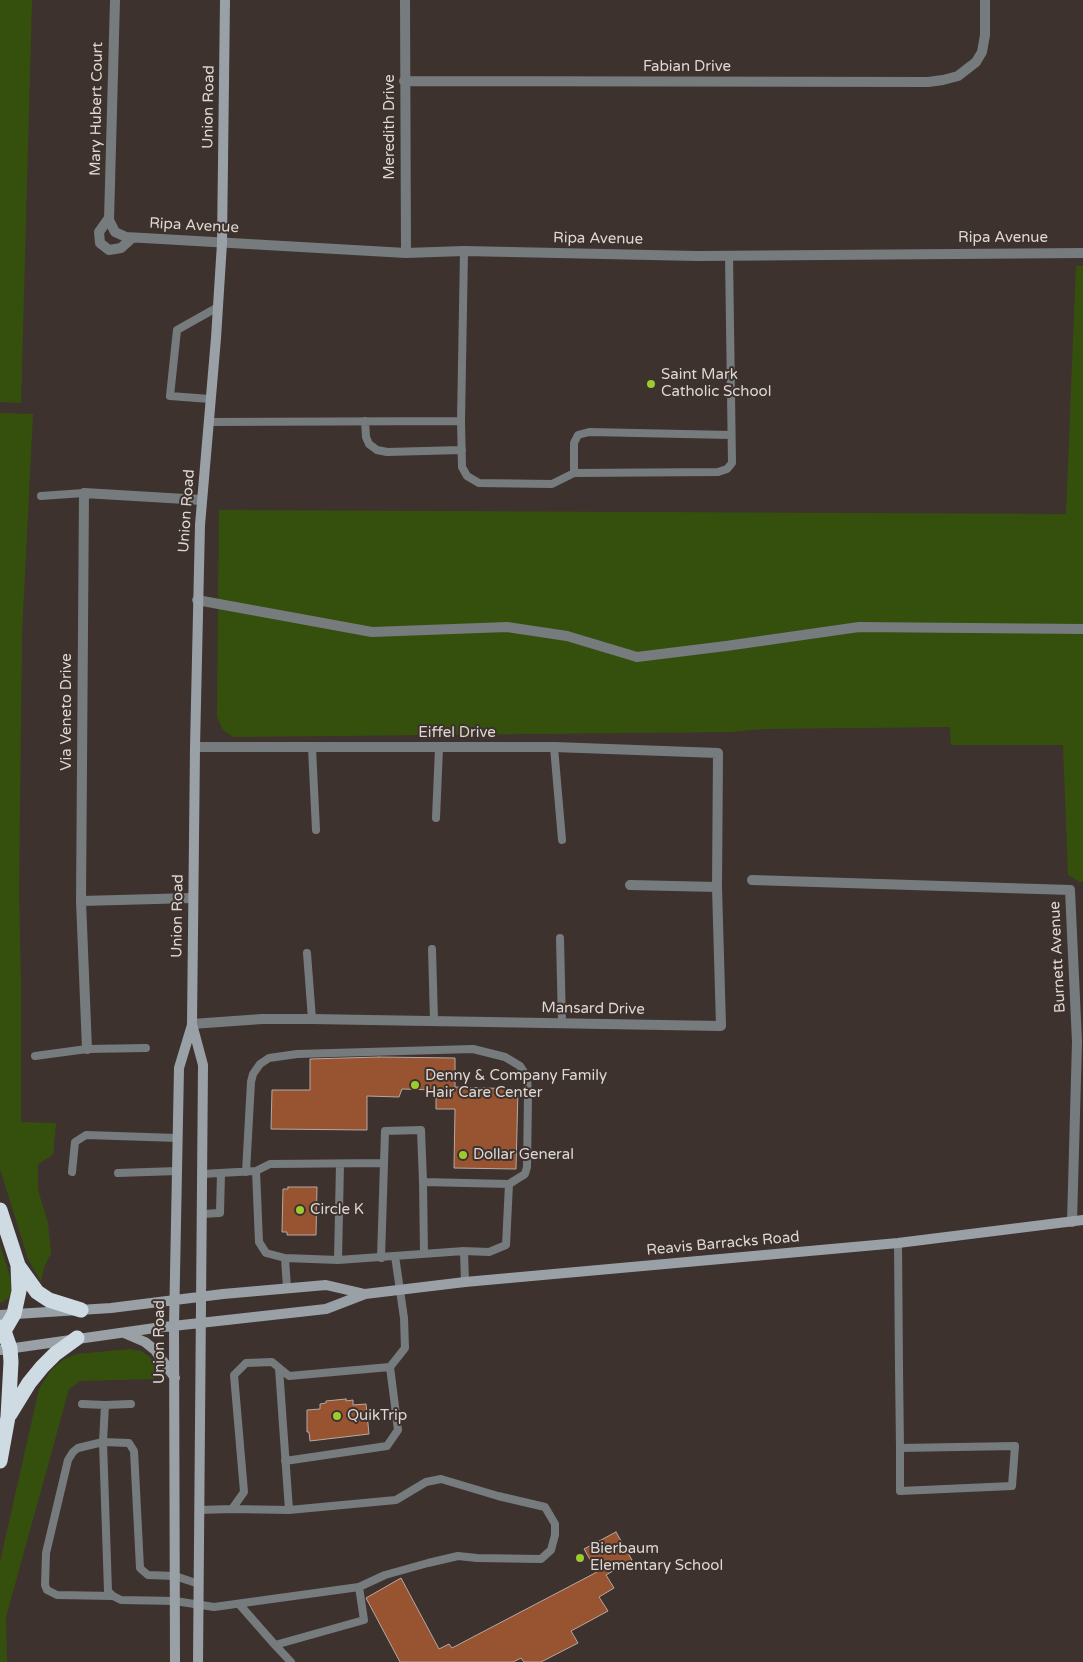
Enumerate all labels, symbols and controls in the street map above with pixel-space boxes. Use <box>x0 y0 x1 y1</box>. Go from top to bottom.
street label: Mary Hubert Court <box>87 42 107 176</box>
street label: Fabian Drive <box>643 58 731 76</box>
street label: Union Road <box>199 65 219 149</box>
street label: Meredith Drive <box>381 74 399 180</box>
street label: Ripa Avenue <box>149 215 239 237</box>
street label: Ripa Avenue <box>553 229 643 249</box>
street label: Ripa Avenue <box>958 229 1048 247</box>
place label: Saint Mark Catholic School <box>661 366 771 401</box>
marker: Saint Mark Catholic School <box>645 378 657 390</box>
street label: Union Road <box>175 469 199 553</box>
street label: Via Veneto Drive <box>58 653 76 771</box>
street label: Eiffel Drive <box>418 724 496 742</box>
street label: Union Road <box>168 874 188 958</box>
street label: Burnett Avenue <box>1046 901 1070 1013</box>
street label: Mansard Drive <box>541 999 645 1019</box>
place label: Denny & Company Family Hair Care Center <box>425 1067 607 1102</box>
marker: Denny & Company Family Hair Care Center <box>409 1079 421 1091</box>
place label: Dollar General <box>473 1146 574 1164</box>
marker: Dollar General <box>457 1149 469 1161</box>
place label: Circle K <box>310 1201 364 1219</box>
marker: Circle K <box>294 1204 306 1216</box>
street label: Reavis Barracks Road <box>646 1228 800 1260</box>
street label: Union Road <box>151 1300 169 1384</box>
place label: QuikTrip <box>347 1407 407 1425</box>
marker: QuikTrip <box>331 1410 343 1422</box>
place label: Bierbaum Elementary School <box>590 1540 723 1575</box>
marker: Bierbaum Elementary School <box>574 1552 586 1564</box>

